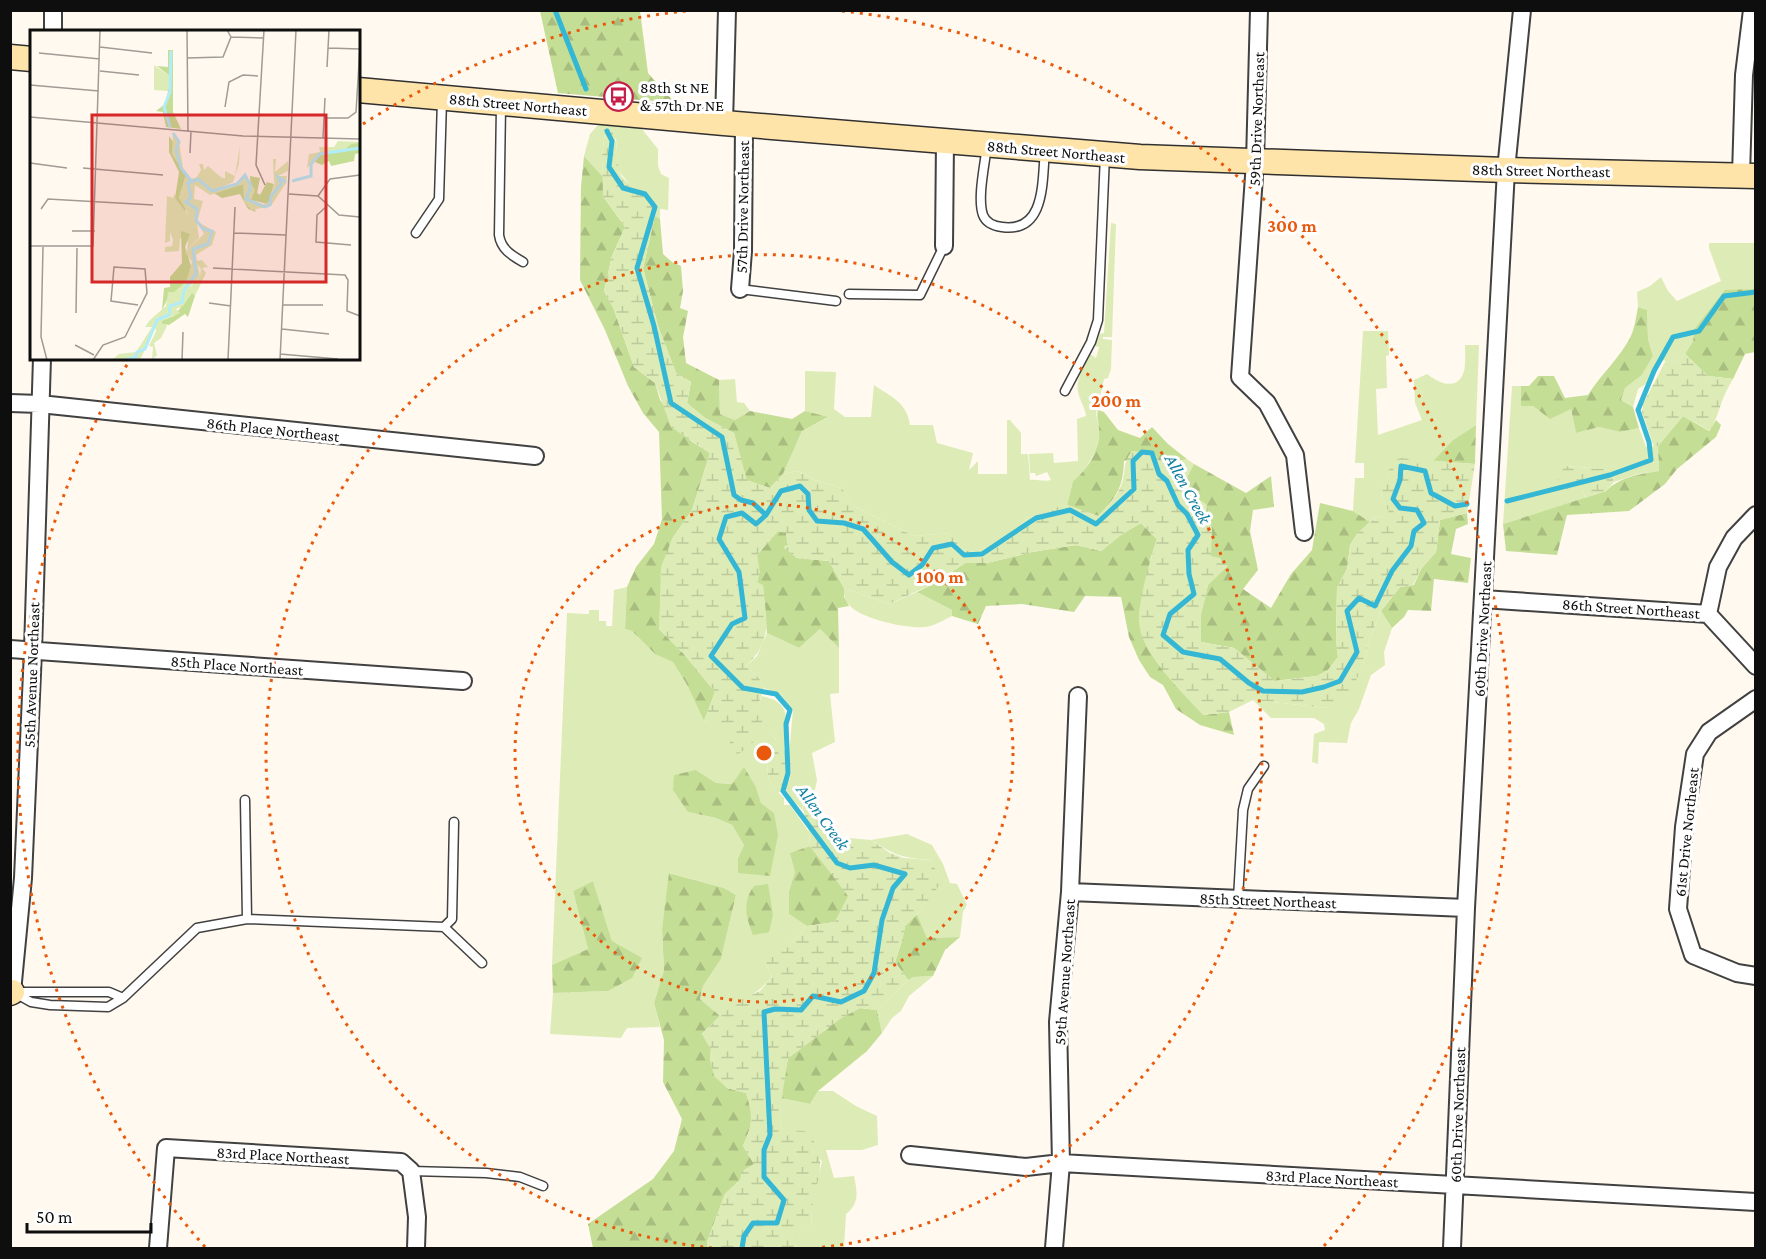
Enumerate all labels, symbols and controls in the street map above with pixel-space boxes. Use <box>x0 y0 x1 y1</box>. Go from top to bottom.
inset map <box>30 30 360 360</box>
street label: 59th Drive Northeast <box>1246 51 1267 186</box>
place label: 88th St NE & 57th Dr NE <box>640 79 724 114</box>
bus stop icon: 88th St NE & 57th Dr NE <box>603 80 635 112</box>
street label: 88th Street Northeast <box>448 90 588 119</box>
street label: 88th Street Northeast <box>986 137 1126 166</box>
street label: 57th Drive Northeast <box>733 140 752 274</box>
street label: 88th Street Northeast <box>1472 161 1611 180</box>
text: 300 m <box>1267 216 1317 236</box>
text: 200 m <box>1091 391 1142 411</box>
street label: 86th Place Northeast <box>206 414 341 445</box>
water label: Allen Creek <box>1160 450 1216 528</box>
street label: 60th Drive Northeast <box>1470 560 1495 697</box>
text: 100 m <box>916 567 964 587</box>
street label: 86th Street Northeast <box>1562 595 1701 622</box>
street label: 55th Avenue Northeast <box>20 601 43 748</box>
street label: 85th Place Northeast <box>170 652 305 679</box>
centre of rings <box>754 743 774 763</box>
street label: 61st Drive Northeast <box>1671 766 1702 897</box>
water label: Allen Creek <box>792 779 854 855</box>
street label: 85th Street Northeast <box>1199 890 1338 911</box>
street label: 59th Avenue Northeast <box>1051 898 1078 1046</box>
street label: 60th Drive Northeast <box>1447 1046 1468 1183</box>
street label: 83rd Place Northeast <box>216 1144 350 1168</box>
street label: 83rd Place Northeast <box>1265 1167 1399 1191</box>
scale bar <box>27 1196 152 1234</box>
text: 50 m <box>36 1207 73 1227</box>

